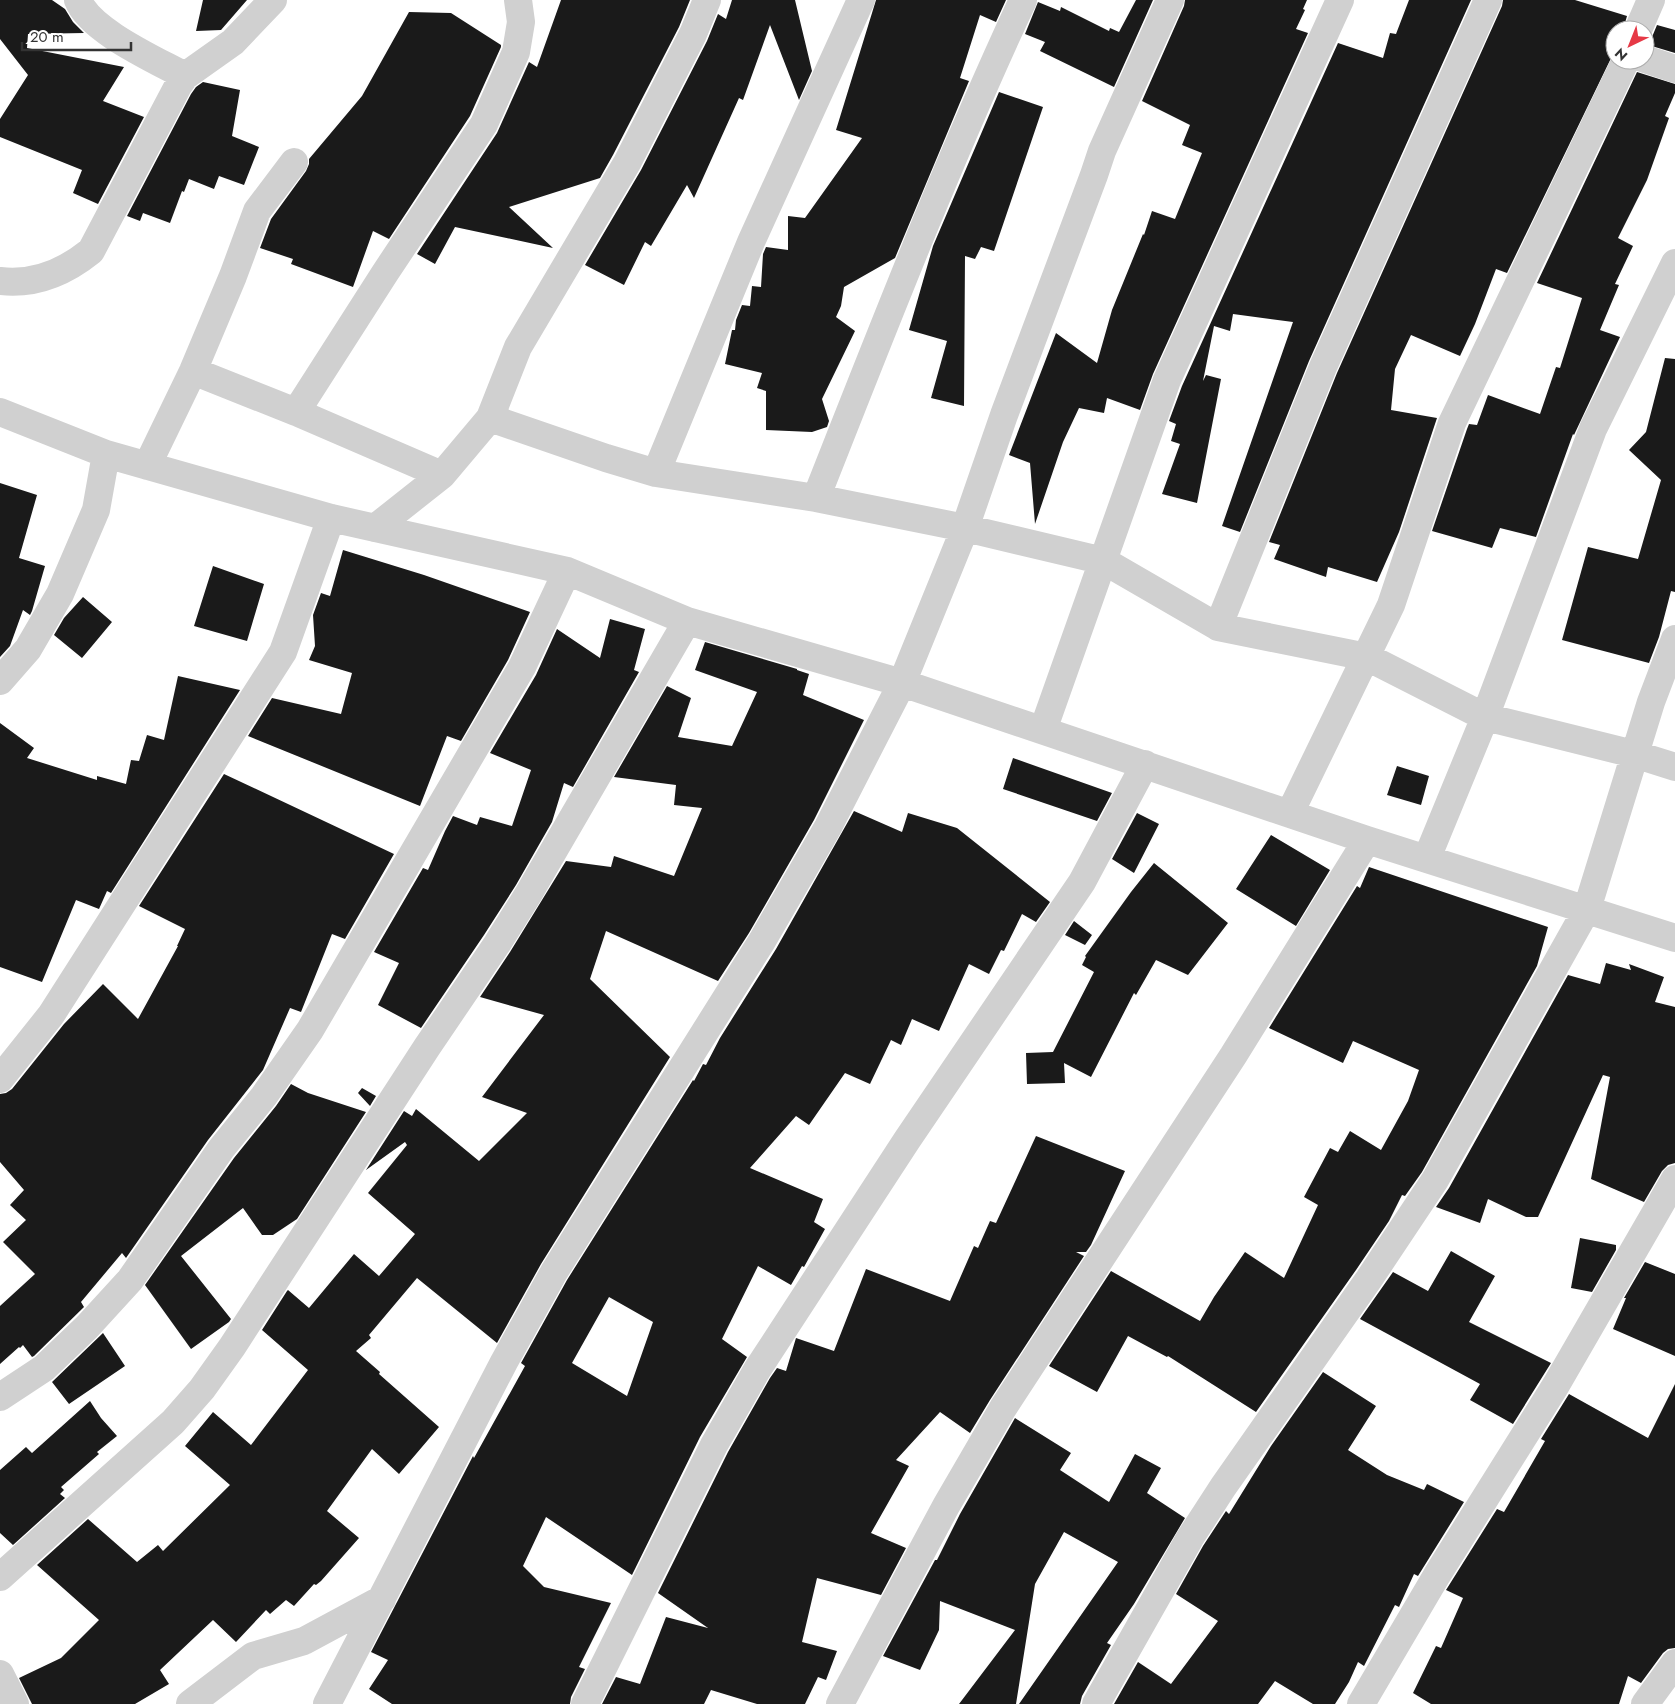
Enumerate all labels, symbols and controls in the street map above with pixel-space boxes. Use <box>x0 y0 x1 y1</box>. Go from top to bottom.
scale bar <box>22 20 131 52</box>
north arrow <box>1605 20 1655 70</box>
text: 20 m <box>30 26 64 48</box>
text: N <box>1610 43 1632 66</box>

